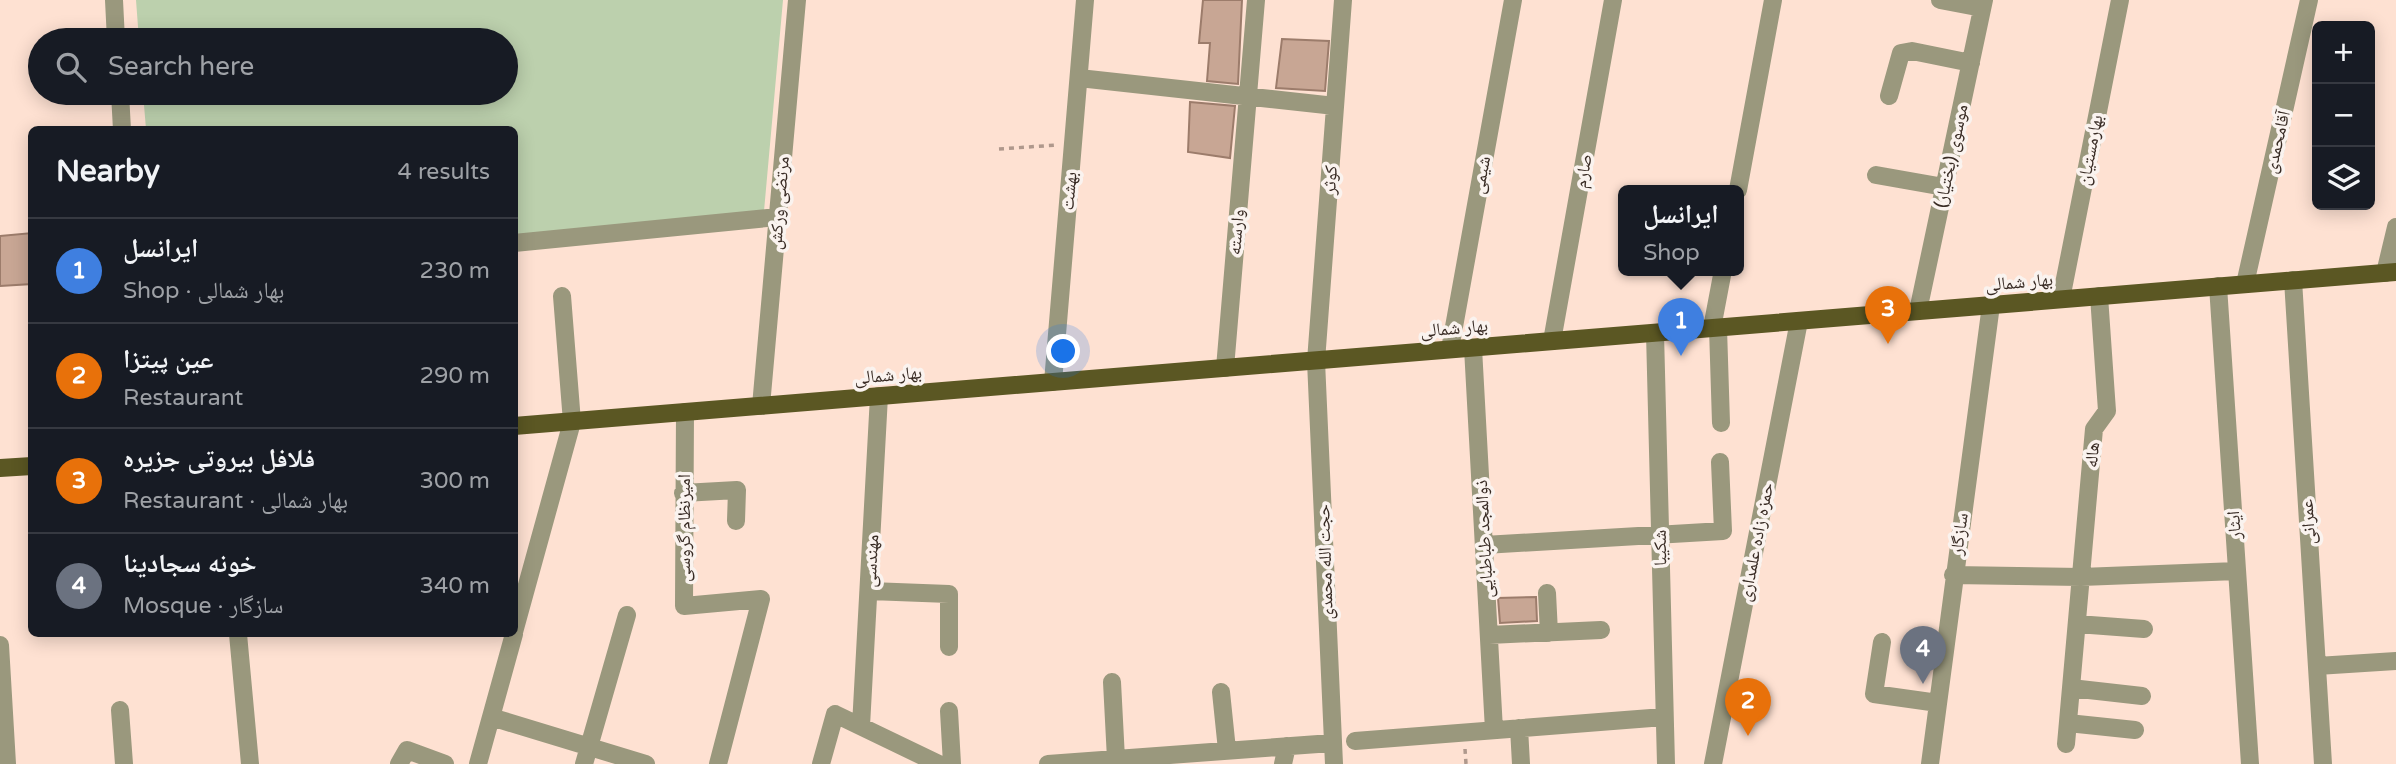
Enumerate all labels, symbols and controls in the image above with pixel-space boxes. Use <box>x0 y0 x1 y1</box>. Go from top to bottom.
map controls <box>2312 21 2375 210</box>
button: + <box>2312 21 2375 84</box>
search box <box>28 28 518 105</box>
icon: search <box>52 48 90 86</box>
text: Search here <box>108 51 254 82</box>
button: − <box>2312 84 2375 147</box>
street label: موسوی (بختیار) <box>1929 102 1973 210</box>
street label: آقامحمدی <box>2259 108 2295 176</box>
street label: بهارمستیان <box>2072 113 2108 187</box>
button: layers <box>2312 147 2375 210</box>
street label: صارم <box>1569 152 1598 190</box>
text: Nearby <box>56 153 160 190</box>
street label: شیمی <box>1467 154 1495 196</box>
street label: مرتضی ورکش <box>764 155 794 251</box>
text: 4 results <box>397 158 490 186</box>
street label: کوثر <box>1318 164 1342 196</box>
street label: بهشت <box>1056 171 1082 211</box>
popup <box>1618 185 1744 276</box>
text: ایرانسل <box>1643 199 1719 230</box>
street label: وارسته <box>1223 208 1249 256</box>
text: ایرانسل <box>123 233 198 264</box>
text: Shop <box>1643 239 1700 267</box>
text: 1 <box>72 257 86 285</box>
text: 230 m <box>420 257 490 285</box>
street label: بهار شمالی <box>1984 268 2054 296</box>
text: Shop · بهار شمالی <box>123 277 284 305</box>
pin: 3 <box>1865 286 1911 344</box>
pin: 1 <box>1658 298 1704 356</box>
street label: بهار شمالی <box>1419 314 1489 342</box>
your location <box>1046 334 1080 368</box>
text: عین پیتزا <box>123 344 213 375</box>
street label: بهار شمالی <box>853 361 923 389</box>
text: 2 <box>72 362 86 390</box>
text: 290 m <box>420 362 490 390</box>
text: Restaurant <box>123 384 243 412</box>
street label: هاله <box>2080 441 2104 469</box>
text: فلافل بیروتی جزیره <box>123 443 315 474</box>
text: 3 <box>72 467 86 495</box>
text: 300 m <box>420 467 490 495</box>
street label: امیرنظام گروسی <box>673 474 696 582</box>
street label: ذوالمجد طباطبایی <box>1470 479 1498 599</box>
street label: حمزه زاده علمداری <box>1734 481 1778 603</box>
text: Restaurant · بهار شمالی <box>123 487 348 515</box>
street label: عمرانی <box>2295 499 2321 545</box>
street label: حجت الله محمدی <box>1312 504 1338 620</box>
street label: ایثار <box>2222 510 2246 541</box>
street label: سازگار <box>1945 512 1973 557</box>
street label: شکیبا <box>1649 530 1671 566</box>
street label: مهندسی <box>859 534 883 588</box>
text: خونه سجادینا <box>123 548 257 579</box>
text: 4 <box>72 572 86 600</box>
text: 340 m <box>420 572 490 600</box>
text: Mosque · سازگار <box>123 592 283 620</box>
pin: 4 <box>1900 626 1946 684</box>
pin: 2 <box>1725 678 1771 736</box>

